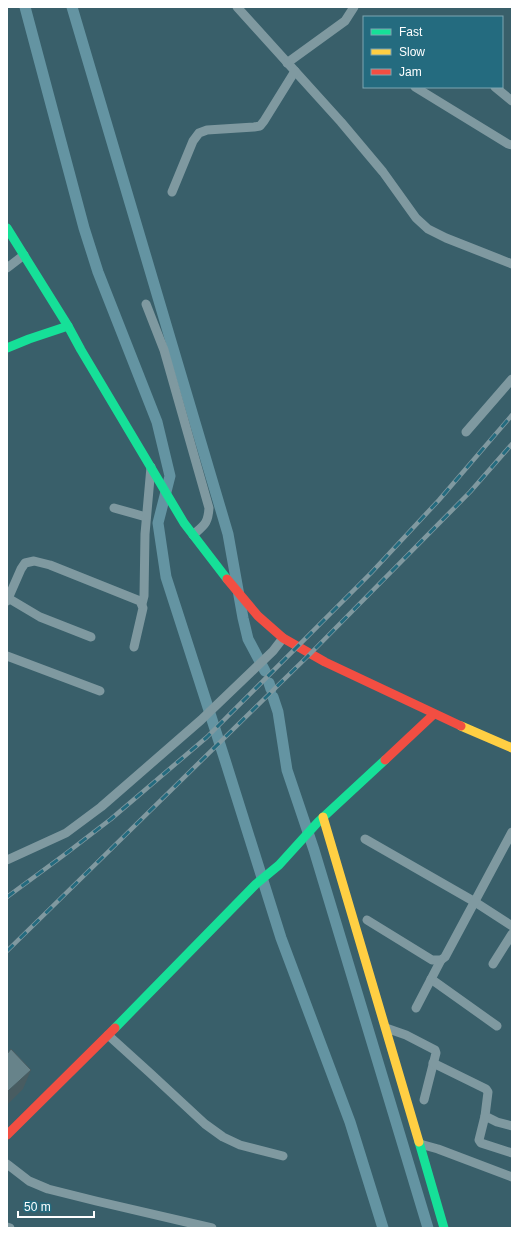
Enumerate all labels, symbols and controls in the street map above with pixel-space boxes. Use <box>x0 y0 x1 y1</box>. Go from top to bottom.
legend <box>363 16 503 88</box>
text: Fast <box>399 25 423 39</box>
text: Slow <box>399 45 425 59</box>
text: Jam <box>399 65 422 79</box>
scale bar <box>18 1193 94 1219</box>
text: 50 m <box>24 1200 51 1214</box>

